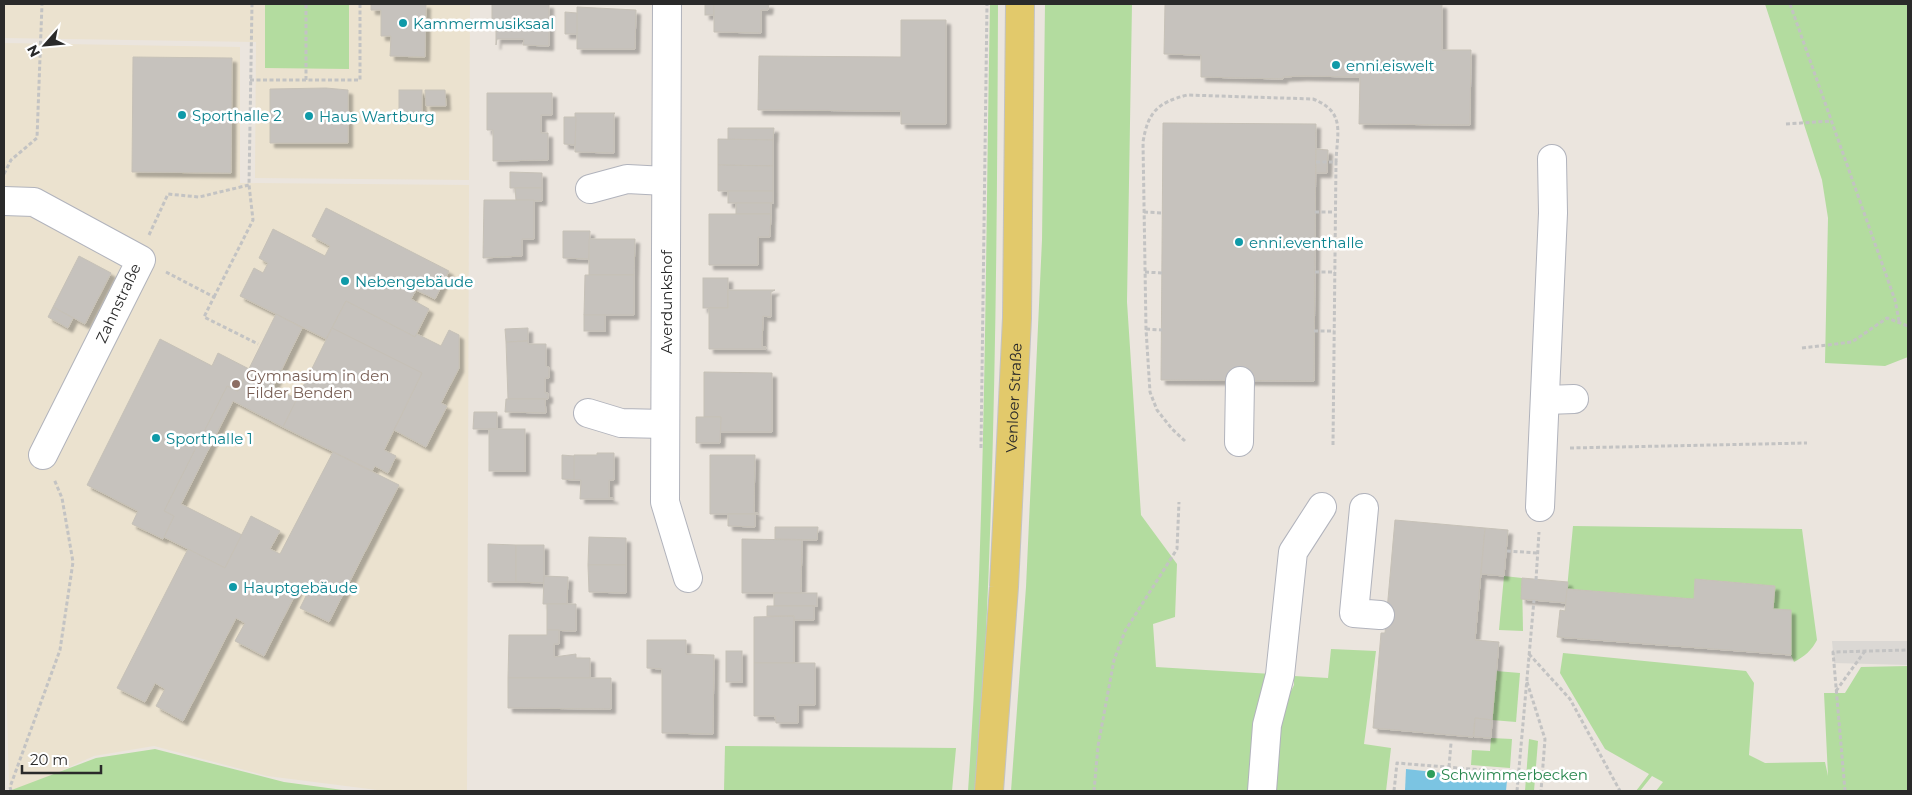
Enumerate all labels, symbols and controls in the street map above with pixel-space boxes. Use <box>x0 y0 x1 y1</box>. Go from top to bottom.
place label: Kammermusiksaal <box>413 14 554 33</box>
marker: Kammermusiksaal <box>397 17 409 29</box>
north arrow <box>20 20 70 70</box>
text: N <box>23 42 44 60</box>
place label: enni.eiswelt <box>1346 56 1435 75</box>
marker: enni.eiswelt <box>1330 59 1342 71</box>
place label: Sporthalle 2 <box>192 106 282 125</box>
place label: Haus Wartburg <box>319 107 435 126</box>
marker: Sporthalle 2 <box>176 109 188 121</box>
marker: Haus Wartburg <box>303 110 315 122</box>
place label: enni.eventhalle <box>1249 233 1364 252</box>
marker: enni.eventhalle <box>1233 236 1245 248</box>
street label: Averdunkshof <box>657 249 676 354</box>
street label: Zahnstraße <box>91 260 145 346</box>
place label: Nebengebäude <box>355 272 473 291</box>
marker: Nebengebäude <box>339 275 351 287</box>
street label: Venloer Straße <box>1001 342 1025 453</box>
place label: Gymnasium in den Filder Benden <box>246 366 389 402</box>
marker: Gymnasium in den Filder Benden <box>230 378 242 390</box>
place label: Sporthalle 1 <box>166 429 253 448</box>
marker: Sporthalle 1 <box>150 432 162 444</box>
place label: Hauptgebäude <box>243 578 358 597</box>
marker: Hauptgebäude <box>227 581 239 593</box>
scale bar <box>22 742 101 774</box>
text: 20 m <box>30 750 68 769</box>
place label: Schwimmerbecken <box>1441 765 1588 784</box>
marker: Schwimmerbecken <box>1425 768 1437 780</box>

